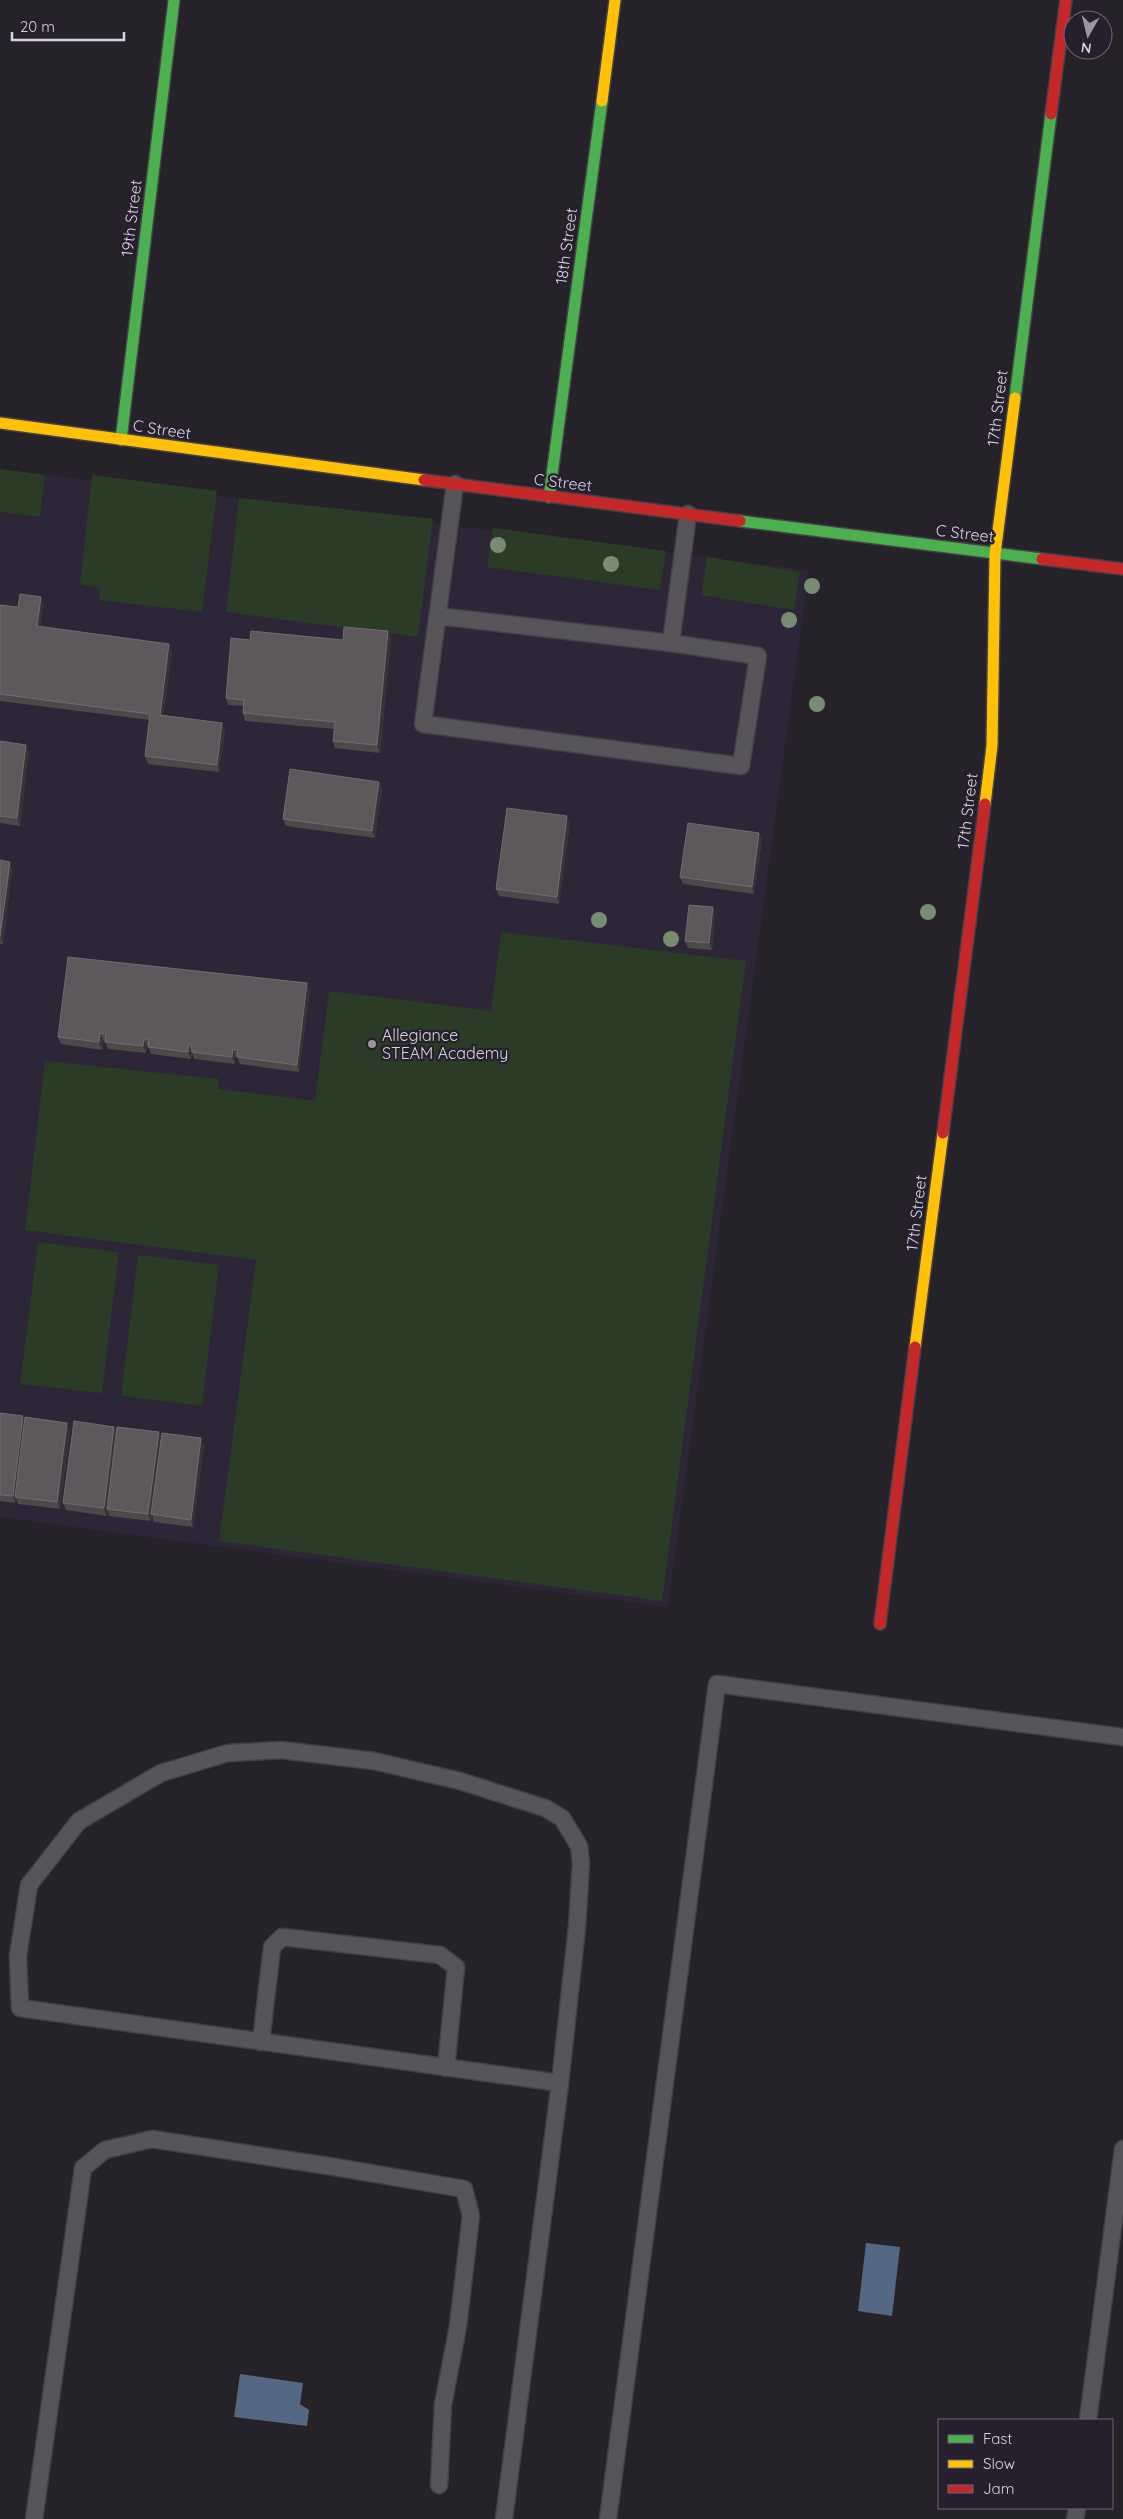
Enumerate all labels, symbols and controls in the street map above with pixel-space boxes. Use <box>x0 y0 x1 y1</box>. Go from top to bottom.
scale bar <box>12 10 125 42</box>
north arrow <box>1063 10 1113 60</box>
text: 20 m <box>20 17 55 36</box>
text: N <box>1080 38 1093 58</box>
street label: 19th Street <box>116 178 146 258</box>
street label: 18th Street <box>551 206 581 286</box>
street label: 17th Street <box>982 369 1012 447</box>
street label: C Street <box>132 415 192 443</box>
street label: C Street <box>533 469 593 495</box>
street label: C Street <box>935 520 995 546</box>
street label: 17th Street <box>952 772 982 850</box>
place label: Allegiance STEAM Academy <box>382 1025 508 1063</box>
marker: Allegiance STEAM Academy <box>366 1038 378 1050</box>
street label: 17th Street <box>901 1174 931 1252</box>
legend <box>938 2419 1113 2509</box>
text: Fast <box>983 2429 1012 2448</box>
text: Slow <box>983 2454 1015 2473</box>
text: Jam <box>983 2479 1014 2498</box>

